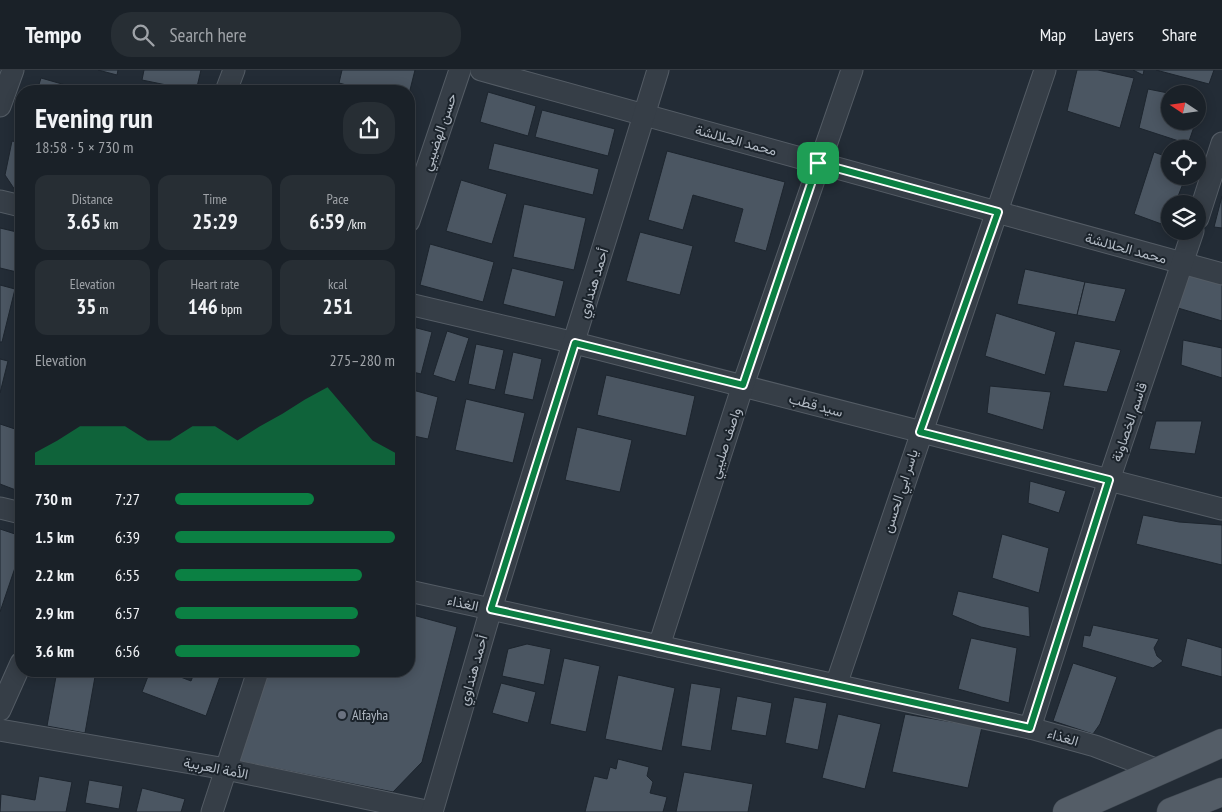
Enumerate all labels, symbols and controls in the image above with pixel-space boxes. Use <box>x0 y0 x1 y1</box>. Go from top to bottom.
search box <box>111 12 461 57</box>
text: Tempo <box>25 19 81 50</box>
icon: search <box>129 21 157 49</box>
text: Search here <box>169 23 247 47</box>
text: Map <box>1040 23 1066 46</box>
text: Layers <box>1094 23 1134 46</box>
text: Share <box>1162 23 1197 46</box>
north arrow <box>1161 85 1206 130</box>
map controls <box>1161 85 1206 240</box>
street label: حسن الهضيبي <box>417 91 464 174</box>
text: Evening run <box>35 99 153 136</box>
button: share <box>343 102 395 154</box>
street label: محمد الحلالشة <box>693 120 779 160</box>
text: 18:58 · 5 × 730 m <box>35 137 133 157</box>
button: locate <box>1161 140 1206 185</box>
pin <box>797 142 839 184</box>
icon: arrive <box>804 149 832 177</box>
text: Distance <box>72 190 113 208</box>
text: Time <box>203 190 227 208</box>
text: Pace <box>327 190 349 208</box>
button: layers <box>1161 195 1206 240</box>
text: 3.65 <box>66 208 101 235</box>
text: 25:29 <box>192 208 238 235</box>
text: 6:59 <box>309 208 345 235</box>
text: km <box>101 215 118 233</box>
text: /km <box>345 215 366 233</box>
street label: محمد الحلالشة <box>1083 228 1169 268</box>
street label: أحمد هنداوي <box>574 246 615 321</box>
text: Elevation <box>70 275 115 293</box>
text: Heart rate <box>191 275 239 293</box>
text: kcal <box>328 275 347 293</box>
text: 35 <box>76 293 96 320</box>
text: 146 <box>188 293 218 320</box>
text: 251 <box>323 293 353 320</box>
text: m <box>96 300 108 318</box>
text: bpm <box>218 300 242 318</box>
text: Elevation <box>35 350 86 370</box>
text: 275–280 m <box>330 350 395 370</box>
street label: قاسم الخصاونة <box>1107 380 1151 464</box>
street label: سيد قطب <box>787 389 845 421</box>
street label: واصف صليبي <box>705 405 748 482</box>
street label: ياسر ابي الحسن <box>878 447 925 536</box>
text: 730 m <box>35 489 72 509</box>
text: 7:27 <box>115 489 140 509</box>
text: 1.5 km <box>35 527 74 547</box>
text: 6:39 <box>115 527 140 547</box>
text: 2.2 km <box>35 565 74 585</box>
text: 6:55 <box>115 565 140 585</box>
street label: الغذاء <box>446 591 480 615</box>
text: 2.9 km <box>35 603 74 623</box>
text: 6:57 <box>115 603 140 623</box>
street label: أحمد هنداوي <box>454 633 495 708</box>
text: 3.6 km <box>35 641 74 661</box>
text: 6:56 <box>115 641 140 661</box>
place label: Alfayha <box>352 706 388 724</box>
marker: Alfayha <box>336 709 348 721</box>
street label: الغذاء <box>1045 724 1081 750</box>
street label: الأمة العربية <box>182 753 250 783</box>

